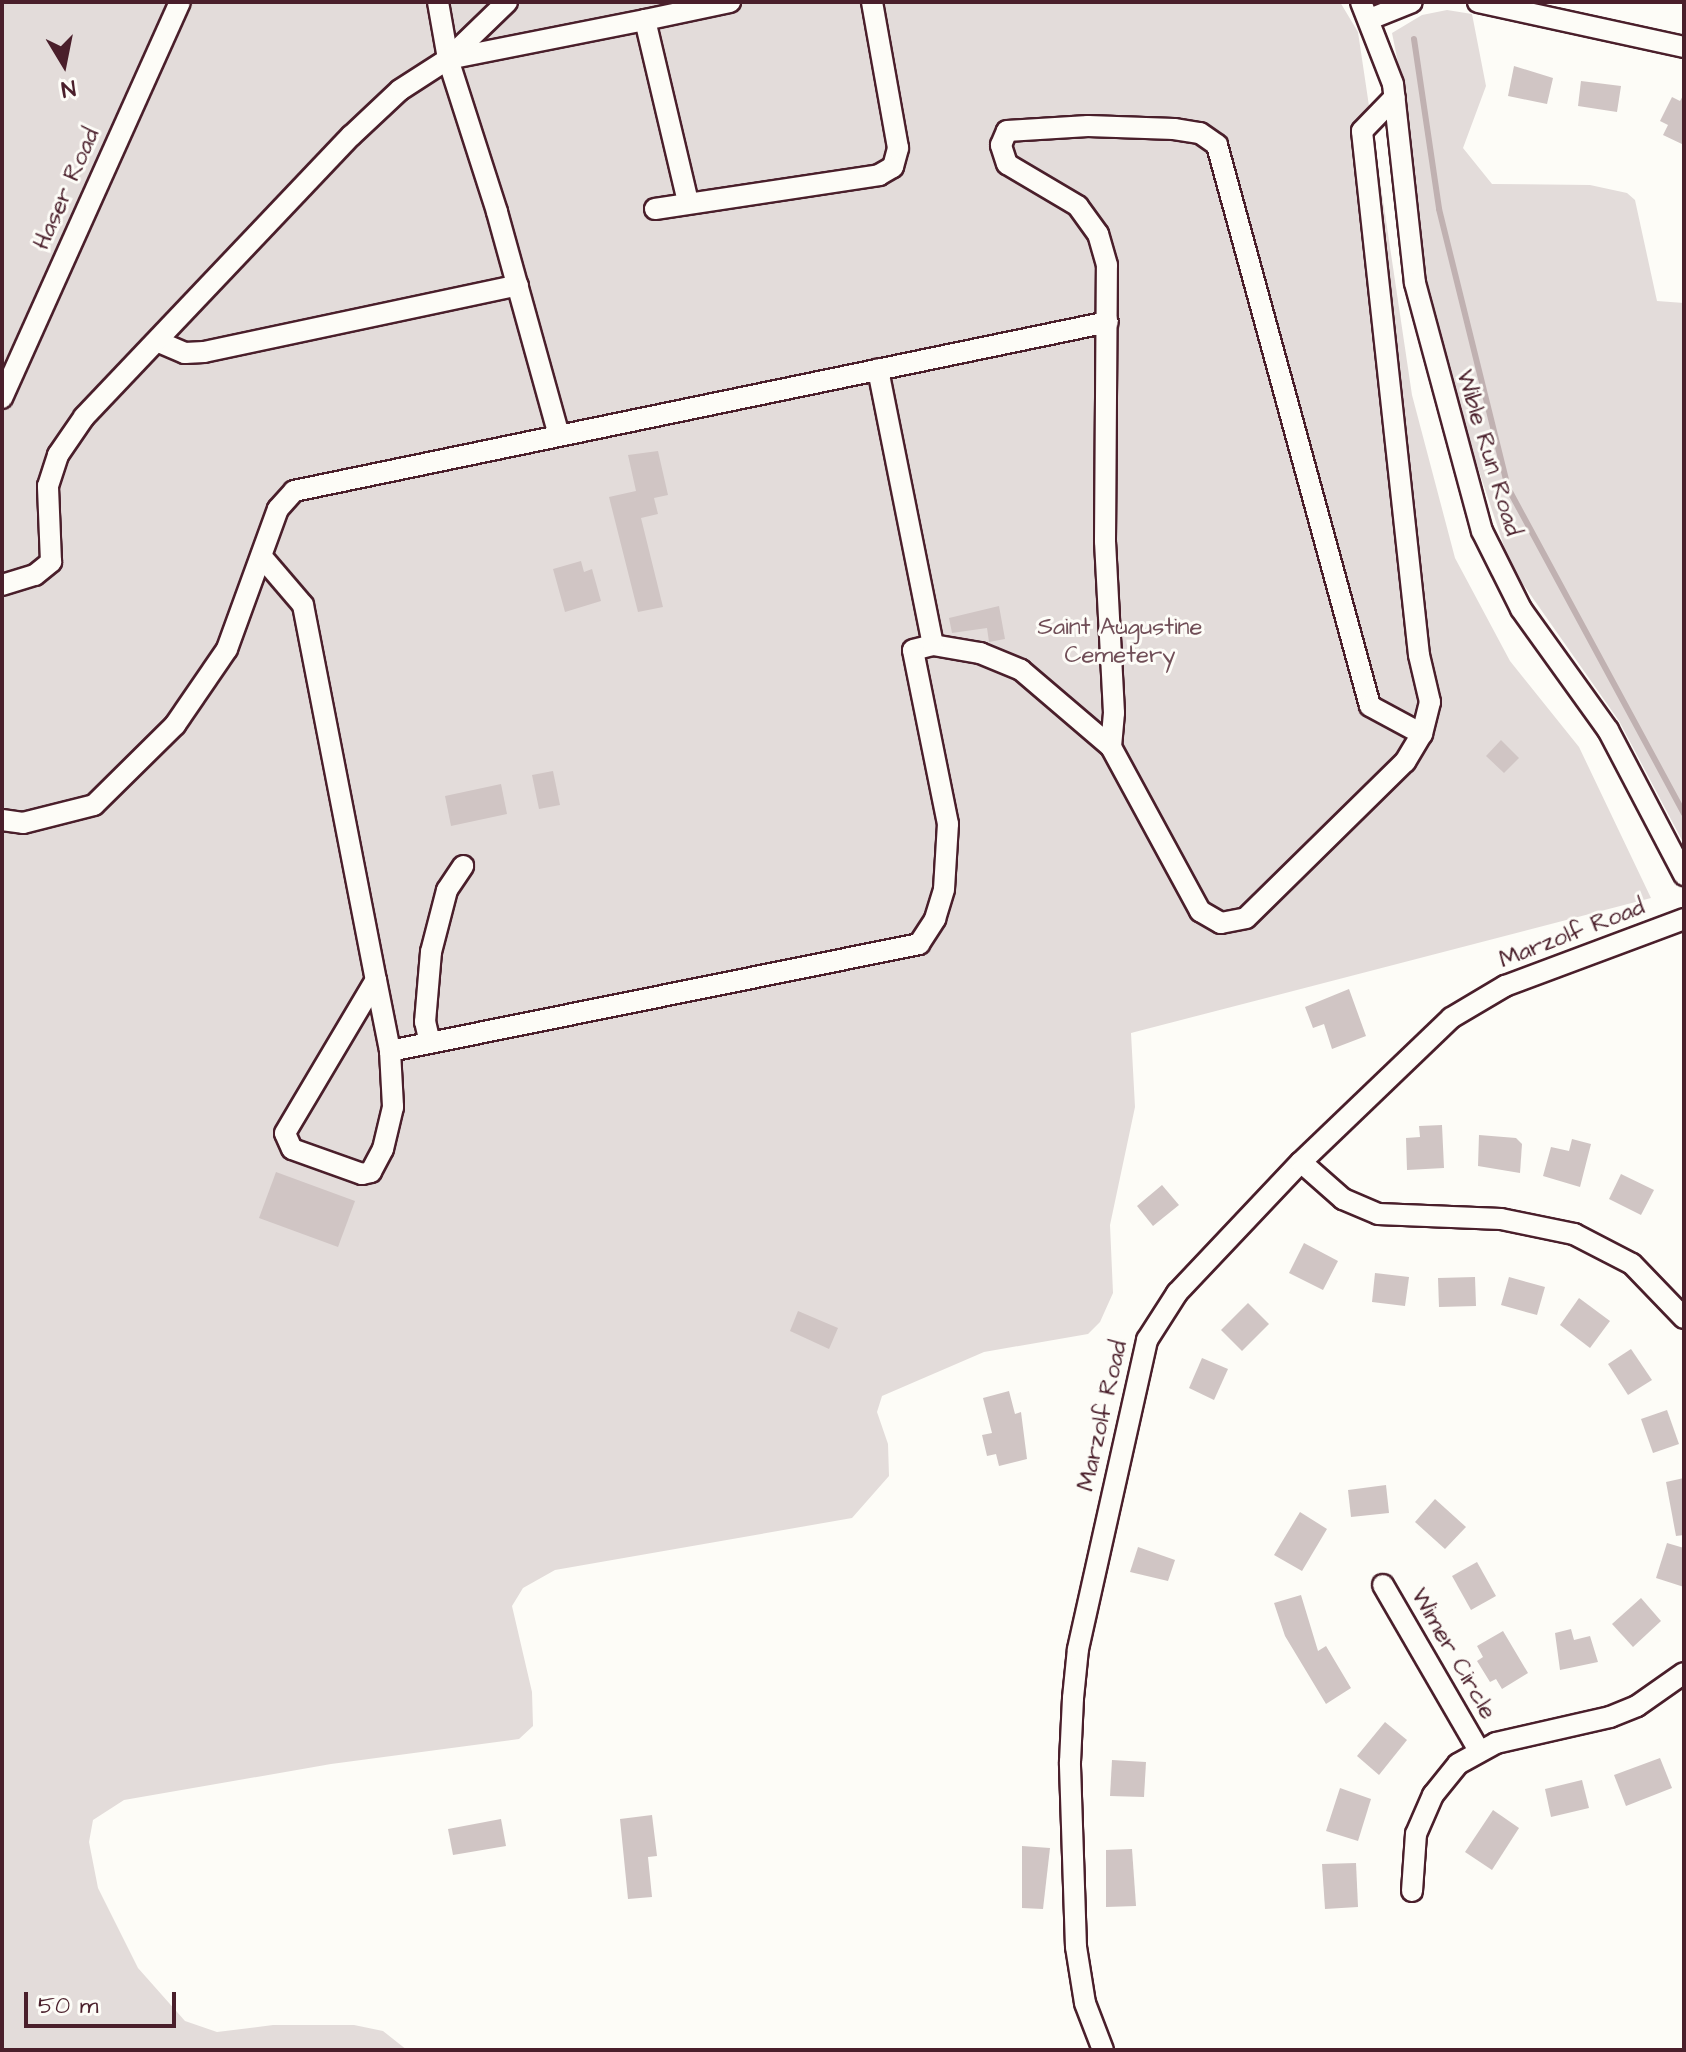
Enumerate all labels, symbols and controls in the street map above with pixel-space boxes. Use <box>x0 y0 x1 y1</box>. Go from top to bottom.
north arrow <box>24 24 104 104</box>
text: N <box>59 72 78 105</box>
street label: Haser Road <box>27 124 107 254</box>
street label: Wible Run Road <box>1449 367 1527 539</box>
park label: Saint Augustine Cemetery <box>1037 614 1203 670</box>
street label: Marzolf Road <box>1495 893 1649 975</box>
street label: Marzolf Road <box>1072 1338 1134 1494</box>
street label: Wimer Circle <box>1404 1583 1502 1725</box>
scale bar <box>28 1976 180 2026</box>
text: 50 m <box>38 1989 98 2023</box>

